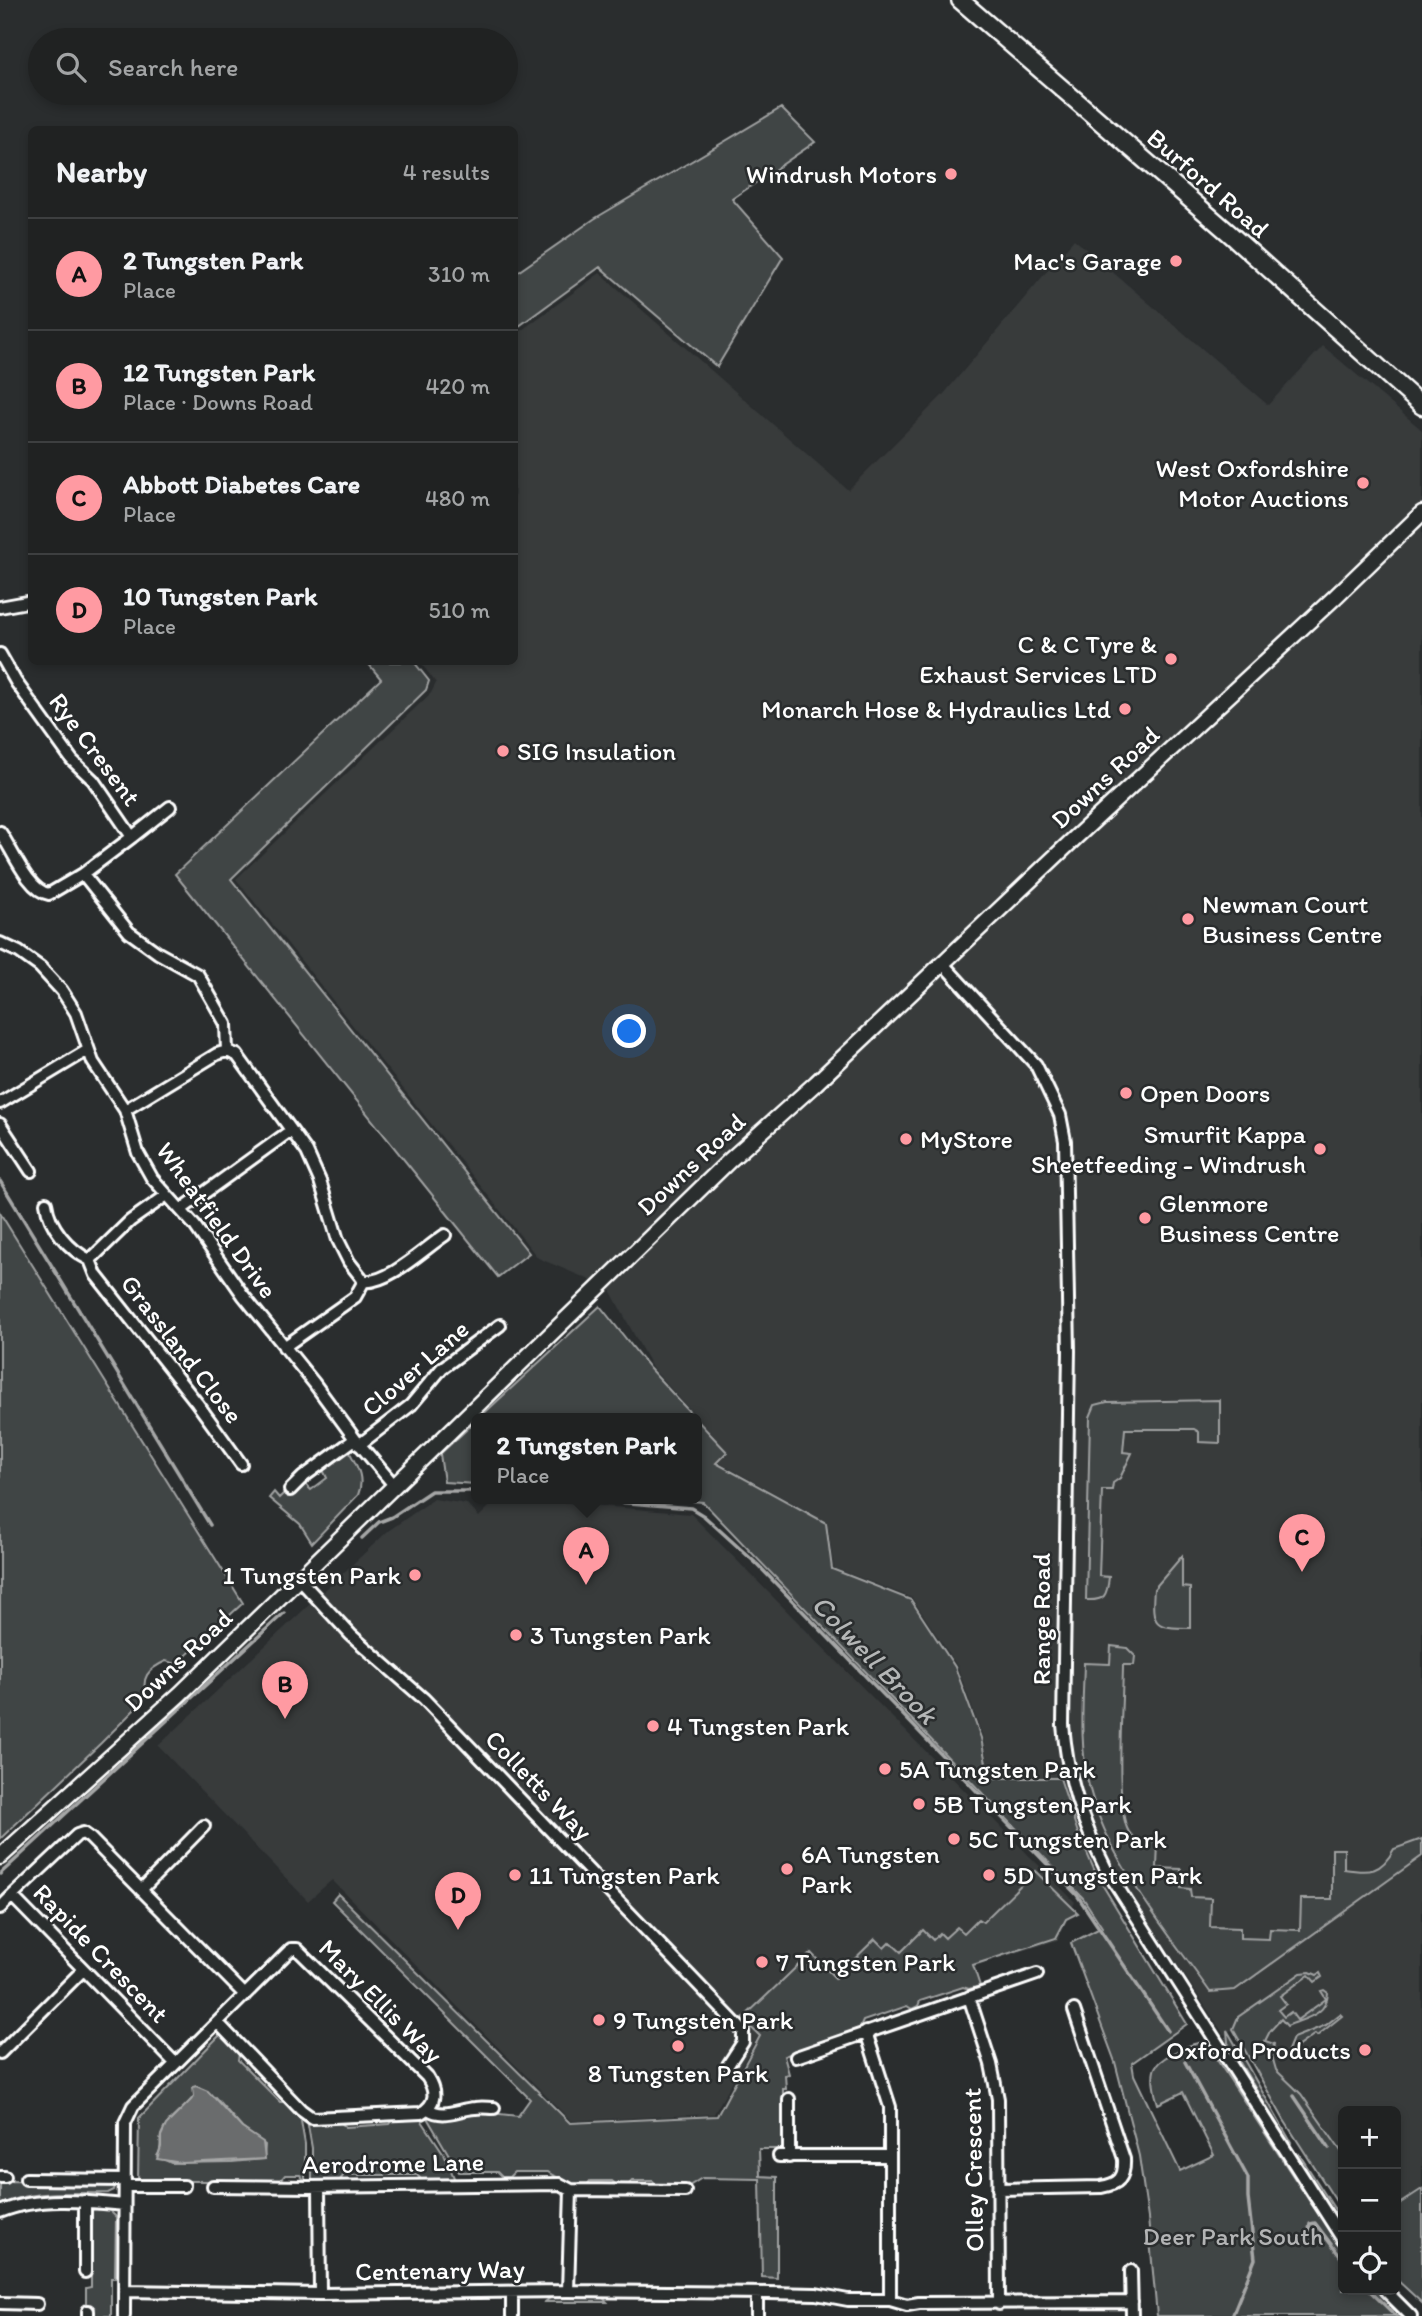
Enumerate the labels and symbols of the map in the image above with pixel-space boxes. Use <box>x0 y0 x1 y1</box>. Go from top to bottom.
street label: Burford Road <box>1140 121 1276 245</box>
place label: Windrush Motors <box>746 158 937 190</box>
marker: Windrush Motors <box>943 166 959 182</box>
place label: Mac's Garage <box>1013 245 1162 277</box>
marker: Mac's Garage <box>1168 253 1184 269</box>
place label: West Oxfordshire Motor Auctions <box>1156 452 1349 514</box>
marker: West Oxfordshire Motor Auctions <box>1355 475 1371 491</box>
place label: C & C Tyre & Exhaust Services LTD <box>919 628 1157 690</box>
marker: C & C Tyre & Exhaust Services LTD <box>1163 651 1179 667</box>
street label: Rye Cresent <box>42 686 148 812</box>
place label: Monarch Hose & Hydraulics Ltd <box>761 693 1112 725</box>
marker: Monarch Hose & Hydraulics Ltd <box>1117 701 1133 717</box>
street label: Downs Road <box>1044 718 1166 835</box>
place label: SIG Insulation <box>517 735 676 767</box>
marker: SIG Insulation <box>495 743 511 759</box>
place label: Newman Court Business Centre <box>1202 888 1382 950</box>
marker: Newman Court Business Centre <box>1180 911 1196 927</box>
your location <box>612 1014 646 1048</box>
place label: Open Doors <box>1140 1077 1270 1109</box>
marker: Open Doors <box>1118 1085 1134 1101</box>
street label: Downs Road <box>630 1105 752 1222</box>
place label: Smurfit Kappa Sheetfeeding - Windrush <box>1031 1118 1306 1180</box>
place label: MyStore <box>920 1123 1013 1155</box>
marker: MyStore <box>898 1131 914 1147</box>
street label: Wheatfield Drive <box>149 1135 285 1305</box>
marker: Smurfit Kappa Sheetfeeding - Windrush <box>1312 1141 1328 1157</box>
place label: Glenmore Business Centre <box>1159 1187 1339 1249</box>
marker: Glenmore Business Centre <box>1137 1210 1153 1226</box>
street label: Grassland Close <box>114 1268 250 1430</box>
street label: Clover Lane <box>355 1313 475 1423</box>
pin: C <box>1279 1514 1325 1572</box>
pin: A <box>563 1527 609 1585</box>
street label: Range Road <box>1025 1553 1057 1685</box>
place label: 1 Tungsten Park <box>222 1559 402 1591</box>
marker: 1 Tungsten Park <box>407 1567 423 1583</box>
water label: Colwell Brook <box>805 1587 946 1732</box>
street label: Downs Road <box>117 1601 239 1718</box>
place label: 3 Tungsten Park <box>530 1619 711 1651</box>
marker: 3 Tungsten Park <box>508 1627 524 1643</box>
pin: B <box>262 1661 308 1719</box>
place label: 4 Tungsten Park <box>667 1710 850 1742</box>
marker: 4 Tungsten Park <box>645 1718 661 1734</box>
street label: Colletts Way <box>478 1723 600 1847</box>
place label: 5A Tungsten Park <box>899 1753 1096 1785</box>
marker: 5A Tungsten Park <box>877 1761 893 1777</box>
place label: 5B Tungsten Park <box>933 1788 1132 1820</box>
marker: 5B Tungsten Park <box>911 1796 927 1812</box>
place label: 5C Tungsten Park <box>968 1823 1167 1855</box>
marker: 5C Tungsten Park <box>946 1831 962 1847</box>
place label: 6A Tungsten Park <box>801 1838 940 1900</box>
place label: 11 Tungsten Park <box>529 1859 720 1891</box>
place label: 5D Tungsten Park <box>1003 1859 1203 1891</box>
marker: 6A Tungsten Park <box>779 1861 795 1877</box>
marker: 11 Tungsten Park <box>507 1867 523 1883</box>
marker: 5D Tungsten Park <box>981 1867 997 1883</box>
pin: D <box>435 1872 481 1930</box>
street label: Rapide Crescent <box>26 1877 176 2030</box>
street label: Mary Ellis Way <box>312 1932 450 2070</box>
place label: 7 Tungsten Park <box>776 1946 956 1978</box>
marker: 7 Tungsten Park <box>754 1954 770 1970</box>
place label: 9 Tungsten Park <box>613 2004 794 2036</box>
marker: 9 Tungsten Park <box>591 2012 607 2028</box>
place label: Oxford Products <box>1166 2034 1351 2066</box>
marker: 8 Tungsten Park <box>670 2038 686 2054</box>
marker: Oxford Products <box>1357 2042 1373 2058</box>
place label: 8 Tungsten Park <box>588 2057 769 2089</box>
street label: Olley Crescent <box>956 2087 990 2252</box>
street label: Aerodrome Lane <box>302 2145 484 2181</box>
park label: Deer Park South <box>1143 2220 1323 2252</box>
street label: Centenary Way <box>355 2253 525 2287</box>

